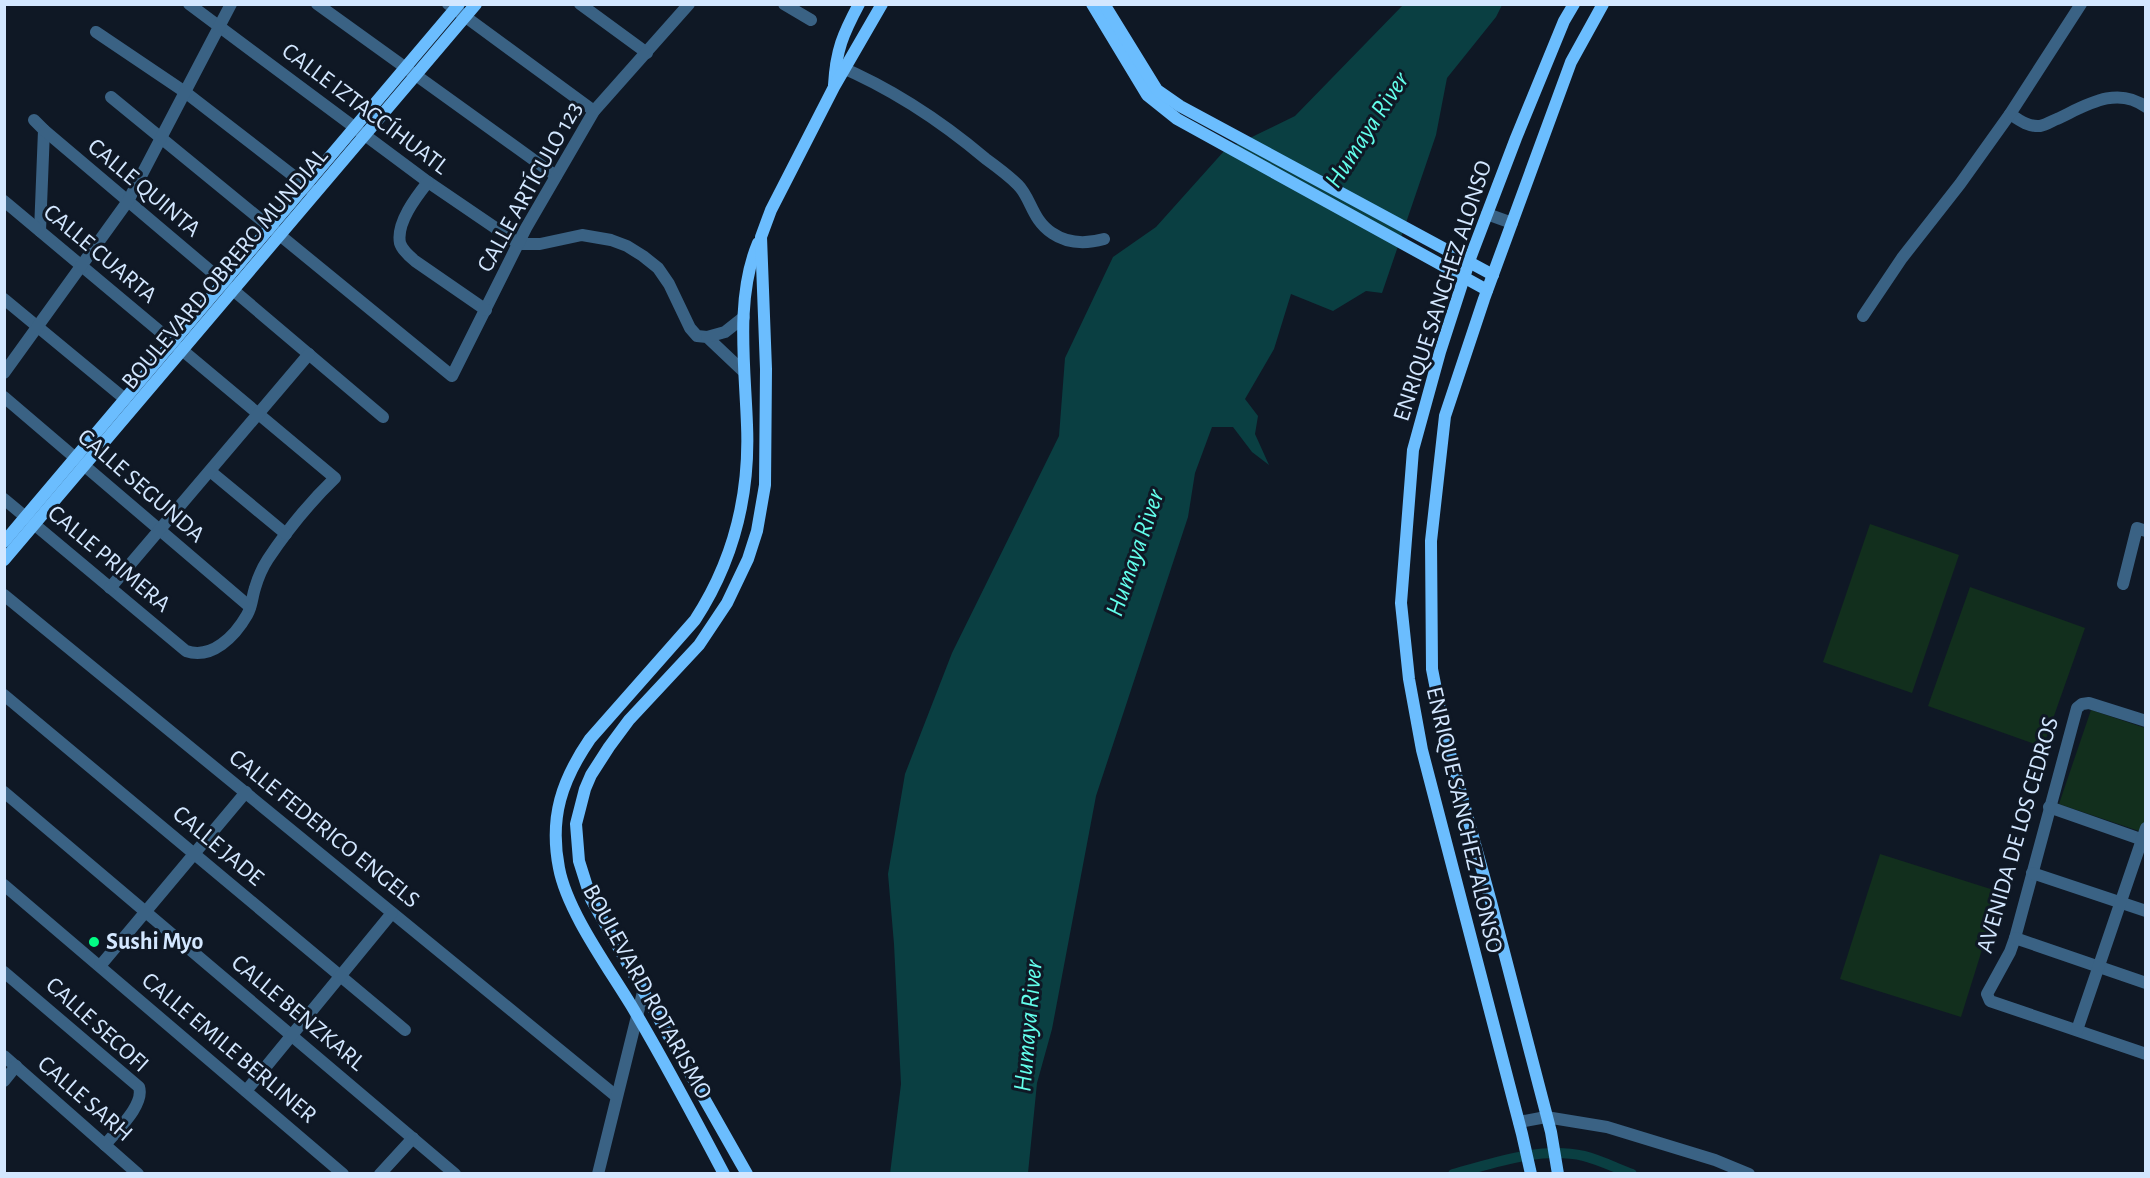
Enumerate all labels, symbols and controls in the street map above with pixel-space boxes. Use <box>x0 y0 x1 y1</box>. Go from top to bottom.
street label: CALLE IZTACCÍHUATL <box>277 37 454 179</box>
water label: Humaya River <box>1320 66 1415 192</box>
street label: CALLE ARTÍCULO 123 <box>471 97 587 276</box>
street label: CALLE QUINTA <box>83 134 205 242</box>
street label: BOULEVARD OBRERO MUNDIAL <box>118 144 332 394</box>
street label: ENRIQUE SANCHEZ ALONSO <box>1389 158 1497 424</box>
street label: CALLE CUARTA <box>39 200 161 308</box>
street label: CALLE SEGUNDA <box>73 425 209 547</box>
water label: Humaya River <box>1101 485 1169 620</box>
street label: CALLE PRIMERA <box>43 501 175 617</box>
street label: ENRIQUE SANCHEZ ALONSO <box>1422 684 1506 956</box>
street label: AVENIDA DE LOS CEDROS <box>1973 714 2063 956</box>
street label: CALLE FEDERICO ENGELS <box>224 745 424 913</box>
street label: CALLE JADE <box>168 801 268 891</box>
street label: BOULEVARD ROTARISMO <box>578 881 716 1103</box>
place label: Sushi Myo <box>106 930 204 954</box>
marker: Sushi Myo <box>87 935 101 949</box>
street label: CALLE BENZKARL <box>227 951 369 1075</box>
water label: Humaya River <box>1009 958 1047 1093</box>
street label: CALLE EMILE BERLINER <box>137 968 321 1128</box>
street label: CALLE SECOFI <box>41 973 153 1077</box>
street label: CALLE SARH <box>33 1052 137 1146</box>

